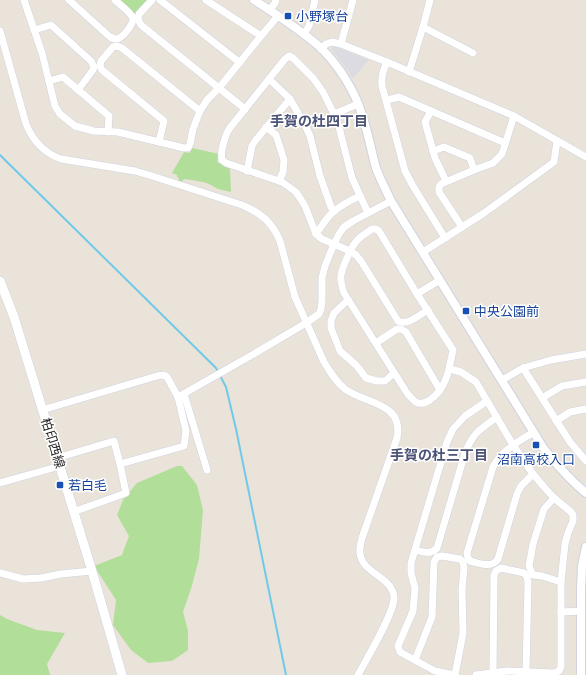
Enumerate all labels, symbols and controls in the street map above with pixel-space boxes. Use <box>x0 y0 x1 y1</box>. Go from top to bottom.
place label: 小野塚台 <box>296 8 348 25</box>
marker: 小野塚台 <box>283 11 293 21</box>
district label: 手賀の杜四丁目 <box>270 112 368 130</box>
place label: 中央公園前 <box>474 303 539 320</box>
marker: 中央公園前 <box>461 306 471 316</box>
street label: 柏印西線 <box>37 416 69 470</box>
marker: 沼南高校入口 <box>531 440 541 450</box>
district label: 手賀の杜三丁目 <box>390 446 488 464</box>
place label: 沼南高校入口 <box>497 451 575 468</box>
place label: 若白毛 <box>68 477 107 494</box>
marker: 若白毛 <box>55 480 65 490</box>

